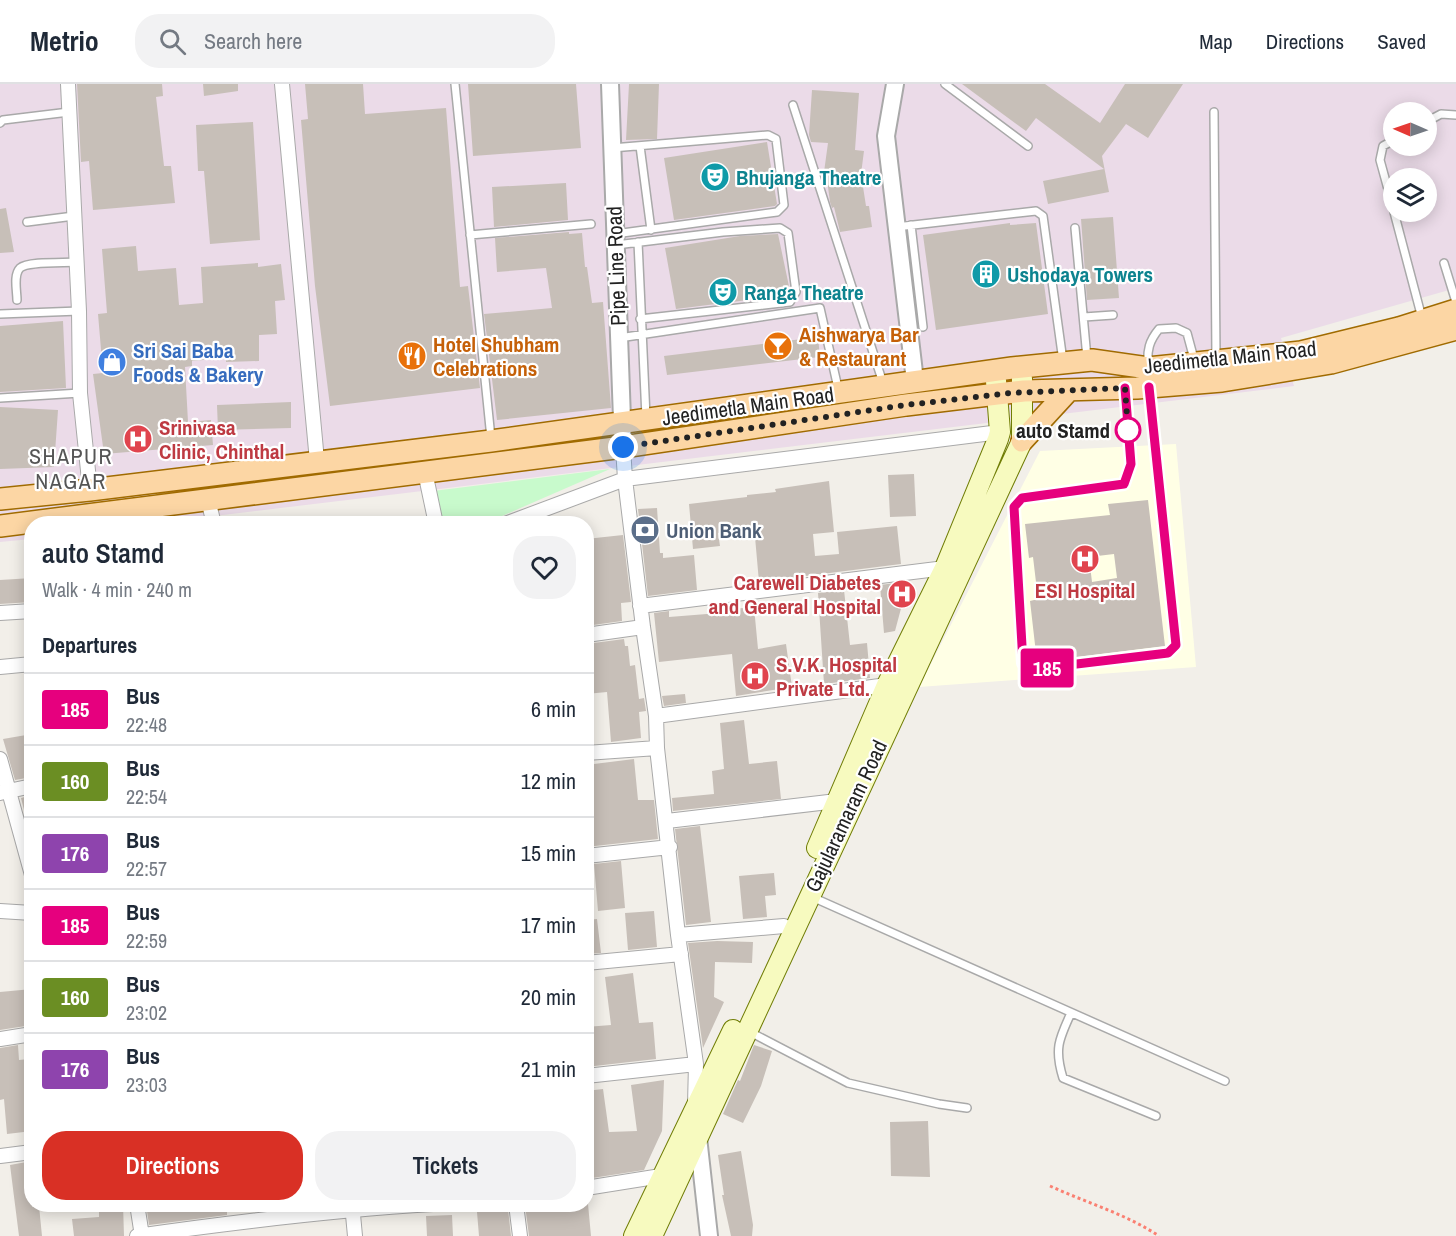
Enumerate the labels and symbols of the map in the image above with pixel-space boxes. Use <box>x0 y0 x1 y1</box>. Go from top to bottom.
north arrow <box>1383 102 1437 156</box>
theatre icon: Bhujanga Theatre <box>699 161 731 193</box>
place label: Bhujanga Theatre <box>736 163 881 192</box>
street label: Pipe Line Road <box>599 206 633 326</box>
building icon: Ushodaya Towers <box>970 258 1002 290</box>
place label: Ushodaya Towers <box>1007 260 1153 289</box>
theatre icon: Ranga Theatre <box>707 276 739 308</box>
place label: Ranga Theatre <box>744 278 864 307</box>
place label: Aishwarya Bar & Restaurant <box>799 320 919 373</box>
place label: Hotel Shubham Celebrations <box>433 330 559 383</box>
bar icon: Aishwarya Bar & Restaurant <box>762 330 794 362</box>
street label: Jeedimetla Main Road <box>1142 334 1318 380</box>
place label: Sri Sai Baba Foods & Bakery <box>133 336 264 389</box>
restaurant icon: Hotel Shubham Celebrations <box>396 340 428 372</box>
shop icon: Sri Sai Baba Foods & Bakery <box>96 346 128 378</box>
street label: Jeedimetla Main Road <box>660 380 836 432</box>
place label: Srinivasa Clinic, Chinthal <box>159 413 284 466</box>
place label: auto Stamd <box>1016 416 1110 445</box>
marker: auto Stamd <box>1115 417 1141 443</box>
hospital icon: Srinivasa Clinic, Chinthal <box>122 423 154 455</box>
your location <box>608 432 638 462</box>
district label: SHAPUR NAGAR <box>29 441 113 496</box>
bank icon: Union Bank <box>629 514 661 546</box>
place label: Union Bank <box>666 516 762 545</box>
hospital icon: ESI Hospital <box>1069 543 1101 575</box>
place label: Carewell Diabetes and General Hospital <box>709 568 881 621</box>
place label: ESI Hospital <box>1035 576 1135 605</box>
hospital icon: Carewell Diabetes and General Hospital <box>886 578 918 610</box>
line badge: 185 <box>1012 648 1082 688</box>
place label: S.V.K. Hospital Private Ltd. <box>776 650 897 703</box>
hospital icon: S.V.K. Hospital Private Ltd. <box>739 660 771 692</box>
street label: Gajularamaram Road <box>798 735 894 897</box>

